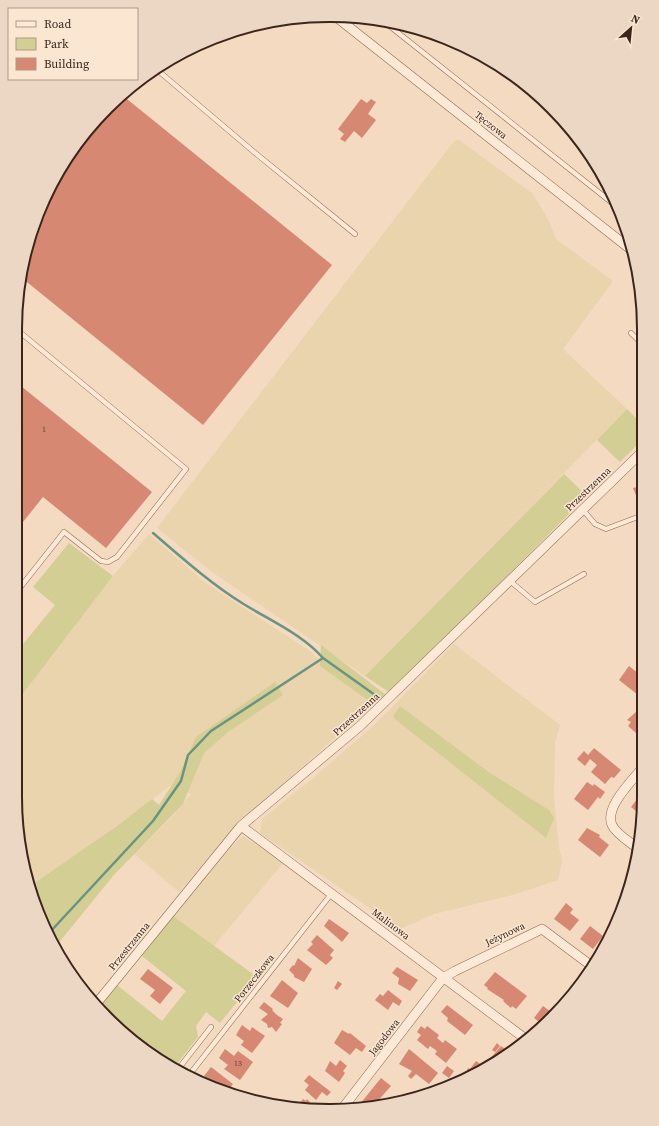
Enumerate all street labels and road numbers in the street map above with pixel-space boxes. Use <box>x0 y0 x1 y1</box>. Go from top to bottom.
street label: Tęczowa <box>472 108 511 142</box>
street label: Przestrzenna <box>562 463 614 514</box>
street label: Przestrzenna <box>330 689 383 738</box>
street label: Malinowa <box>370 906 413 943</box>
street label: Przestrzenna <box>106 919 153 973</box>
street label: Jeżynowa <box>482 919 528 949</box>
street label: Porzeczkowa <box>231 950 277 1005</box>
street label: Jagodowa <box>365 1015 403 1059</box>

